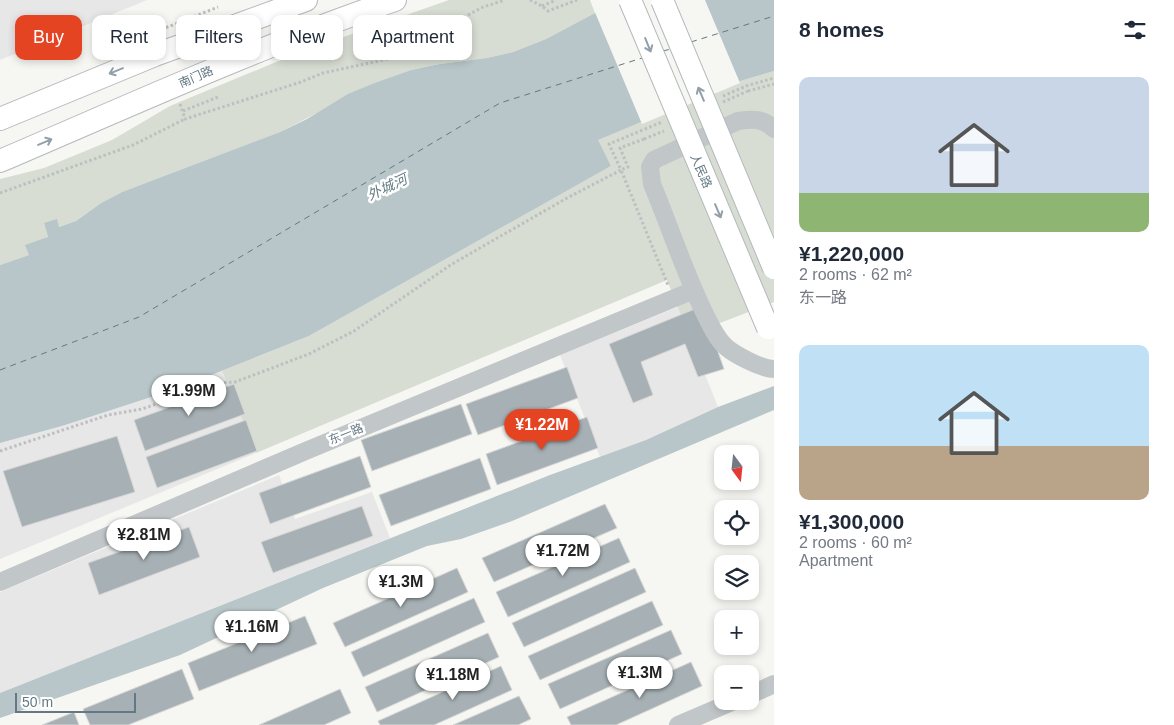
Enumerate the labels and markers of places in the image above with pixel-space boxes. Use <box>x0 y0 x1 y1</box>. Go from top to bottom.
pin: ¥1.99M <box>148 374 230 417</box>
pin: ¥1.22M <box>501 408 583 451</box>
pin: ¥2.81M <box>103 518 185 561</box>
pin: ¥1.72M <box>522 534 604 577</box>
pin: ¥1.3M <box>366 566 436 608</box>
pin: ¥1.16M <box>211 610 293 653</box>
pin: ¥1.3M <box>605 656 675 699</box>
pin: ¥1.18M <box>412 658 494 701</box>

